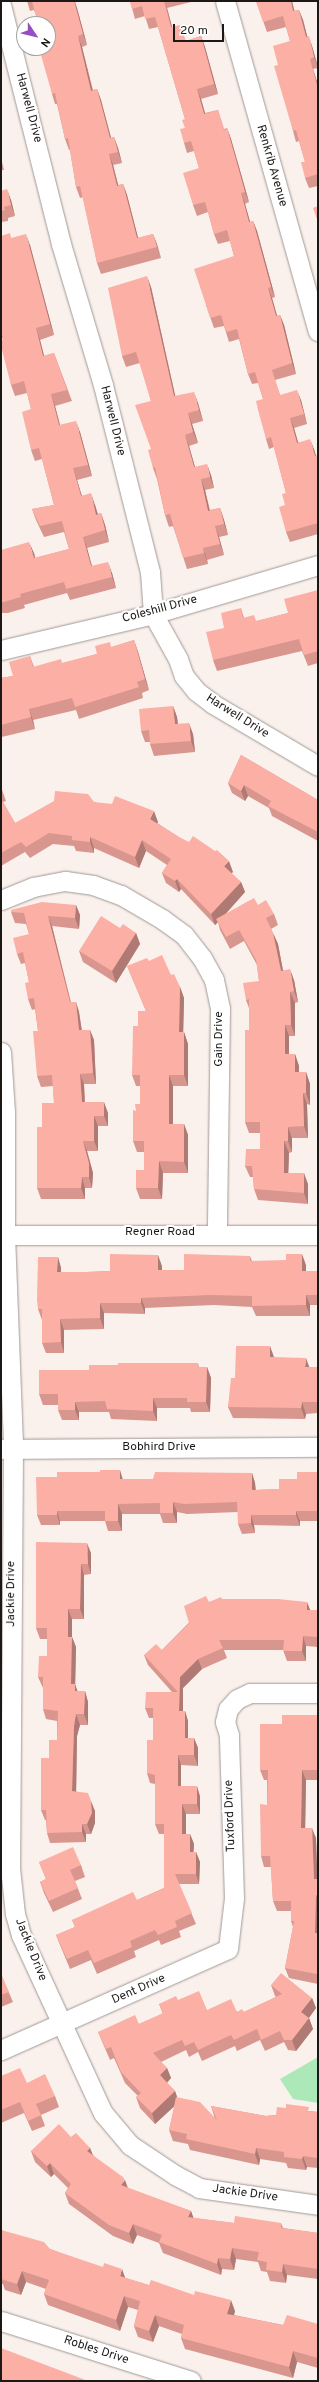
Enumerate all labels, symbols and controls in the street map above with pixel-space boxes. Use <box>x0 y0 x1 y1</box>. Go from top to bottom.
north arrow <box>16 16 56 56</box>
scale bar <box>175 16 226 42</box>
text: 20 m <box>180 23 208 39</box>
text: N <box>37 35 53 50</box>
street label: Harwell Drive <box>12 72 44 144</box>
street label: Renkrib Avenue <box>252 123 290 209</box>
street label: Harwell Drive <box>96 384 128 458</box>
street label: Coleshill Drive <box>121 593 199 627</box>
street label: Harwell Drive <box>203 692 271 742</box>
street label: Gain Drive <box>213 1011 227 1067</box>
street label: Regner Road <box>125 1226 195 1240</box>
street label: Bobhird Drive <box>122 1441 196 1455</box>
street label: Jackie Drive <box>5 1561 19 1627</box>
street label: Tuxford Drive <box>223 1780 239 1852</box>
street label: Jackie Drive <box>11 1917 49 1983</box>
street label: Dent Drive <box>110 1972 168 2008</box>
street label: Jackie Drive <box>211 2182 279 2206</box>
street label: Robles Drive <box>62 2334 130 2368</box>

